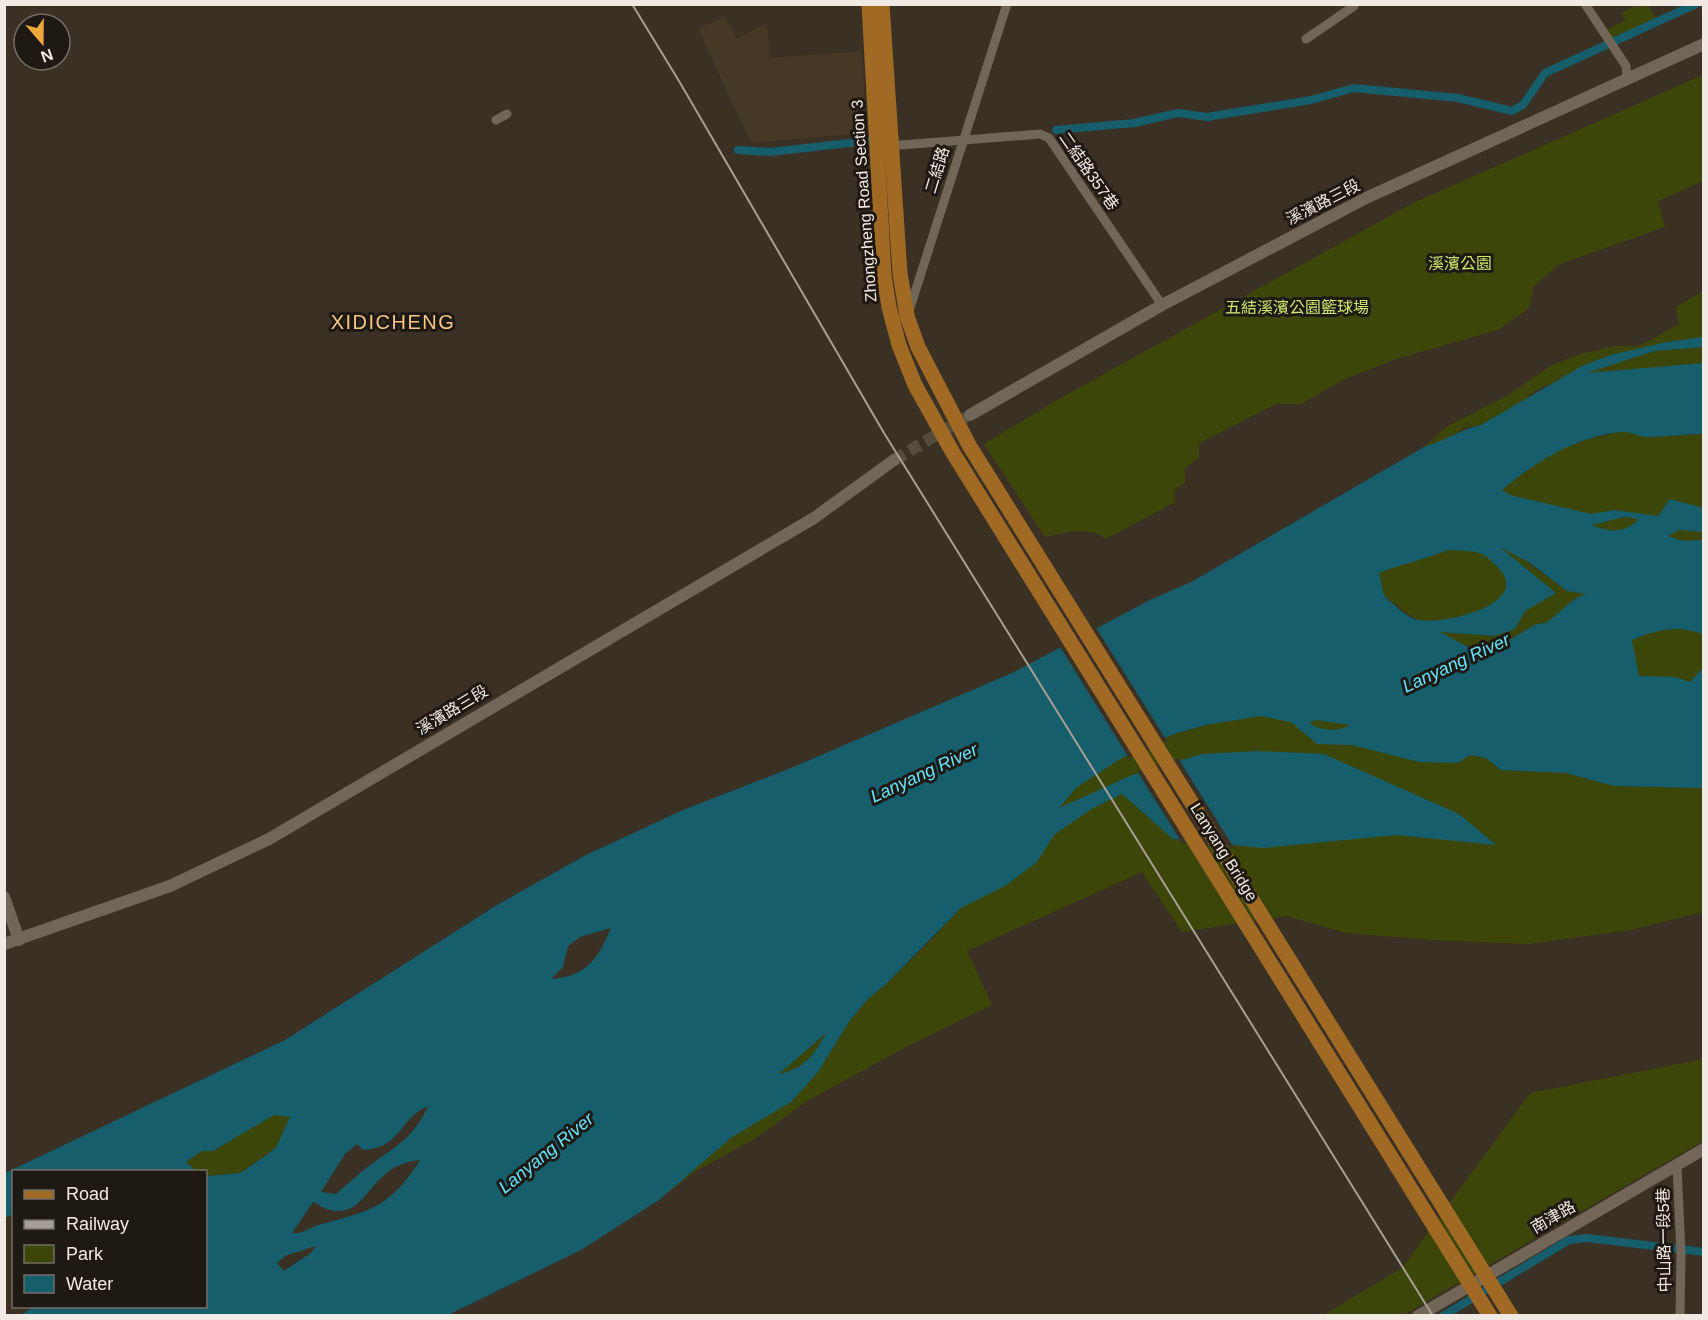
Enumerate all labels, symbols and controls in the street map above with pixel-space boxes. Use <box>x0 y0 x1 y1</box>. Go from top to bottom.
north arrow <box>12 12 72 72</box>
text: N <box>39 46 55 66</box>
street label: Zhongzheng Road Section 3 <box>848 99 880 303</box>
street label: 二結路357巷 <box>1056 129 1122 213</box>
street label: 二結路 <box>922 145 952 195</box>
street label: 溪濱路三段 <box>1283 176 1363 228</box>
park label: 溪濱公園 <box>1428 255 1492 272</box>
park label: 五結溪濱公園籃球場 <box>1225 298 1369 316</box>
district label: XIDICHENG <box>331 311 455 333</box>
water label: Lanyang River <box>1399 629 1514 697</box>
street label: 溪濱路三段 <box>413 682 491 738</box>
water label: Lanyang River <box>867 739 982 807</box>
street label: Lanyang Bridge <box>1187 800 1261 904</box>
water label: Lanyang River <box>495 1108 598 1197</box>
legend <box>12 1170 207 1308</box>
text: Road <box>66 1184 109 1204</box>
street label: 中山路一段5巷 <box>1655 1187 1673 1293</box>
street label: 南津路 <box>1528 1198 1578 1236</box>
text: Railway <box>66 1214 129 1234</box>
text: Park <box>66 1244 104 1264</box>
text: Water <box>66 1274 113 1294</box>

